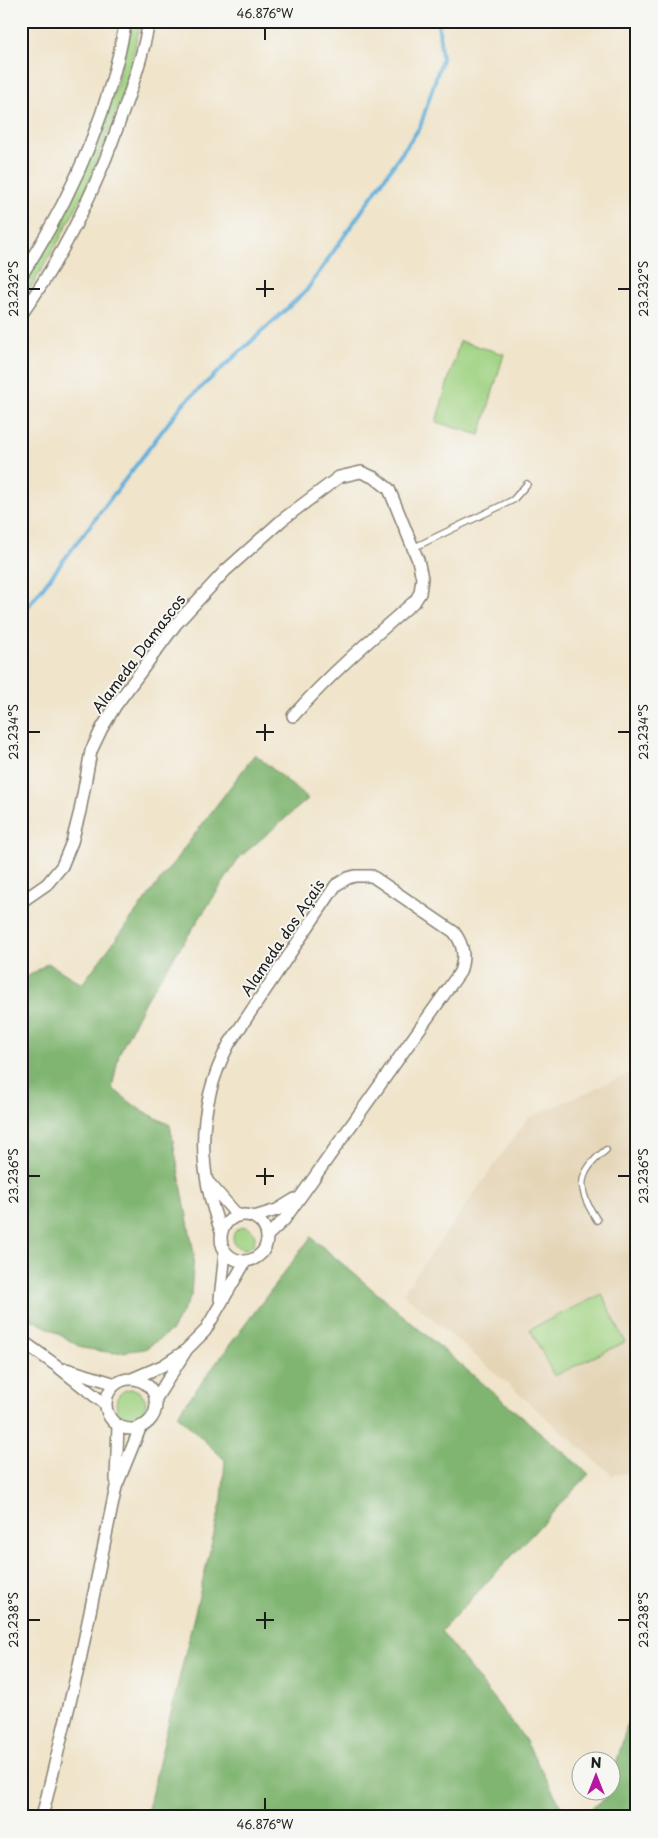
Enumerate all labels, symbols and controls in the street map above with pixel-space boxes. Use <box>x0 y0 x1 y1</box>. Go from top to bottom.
text: 46.876°W <box>237 4 294 22</box>
text: 23.232°S <box>4 261 22 317</box>
text: 23.232°S <box>634 261 652 317</box>
street label: Alameda Damascos <box>85 589 190 717</box>
text: 23.234°S <box>4 704 22 760</box>
text: 23.234°S <box>634 704 652 760</box>
street label: Alameda dos Açais <box>234 874 330 1000</box>
text: 23.236°S <box>4 1148 22 1204</box>
text: 23.236°S <box>634 1148 652 1204</box>
text: 23.238°S <box>4 1592 22 1648</box>
text: 23.238°S <box>634 1592 652 1648</box>
north arrow <box>570 1750 620 1800</box>
text: N <box>590 1752 602 1773</box>
text: 46.876°W <box>237 1815 294 1833</box>

